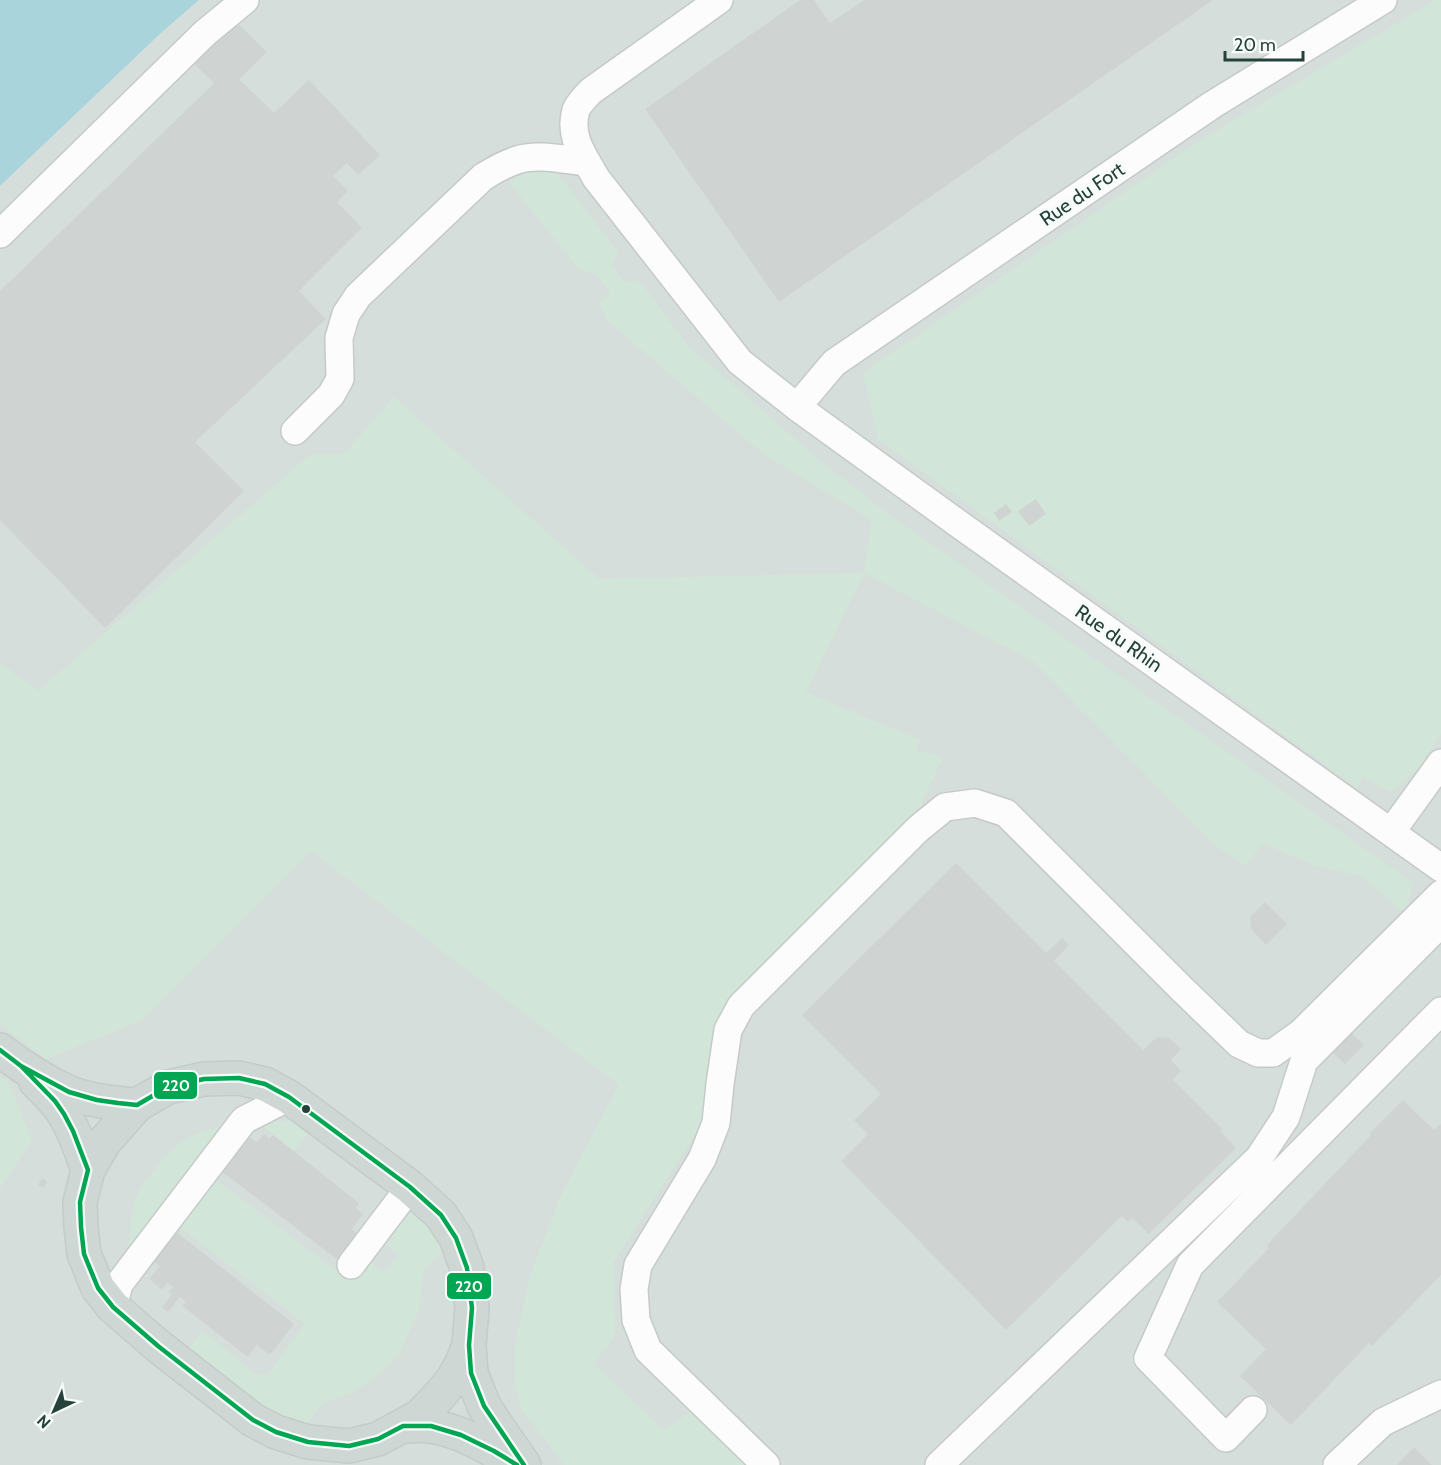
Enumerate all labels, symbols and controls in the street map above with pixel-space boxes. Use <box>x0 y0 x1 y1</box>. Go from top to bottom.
scale bar <box>1225 24 1303 62</box>
text: 20 m <box>1234 34 1276 56</box>
street label: Rue du Fort <box>1035 157 1129 231</box>
street label: Rue du Rhin <box>1071 599 1167 677</box>
line badge: 220 <box>153 1071 198 1100</box>
text: 220 <box>162 1076 190 1095</box>
unlabelled marker <box>300 1103 312 1115</box>
line badge: 220 <box>446 1272 492 1300</box>
text: 220 <box>455 1277 483 1296</box>
north arrow <box>24 1381 84 1441</box>
text: N <box>33 1411 55 1432</box>

